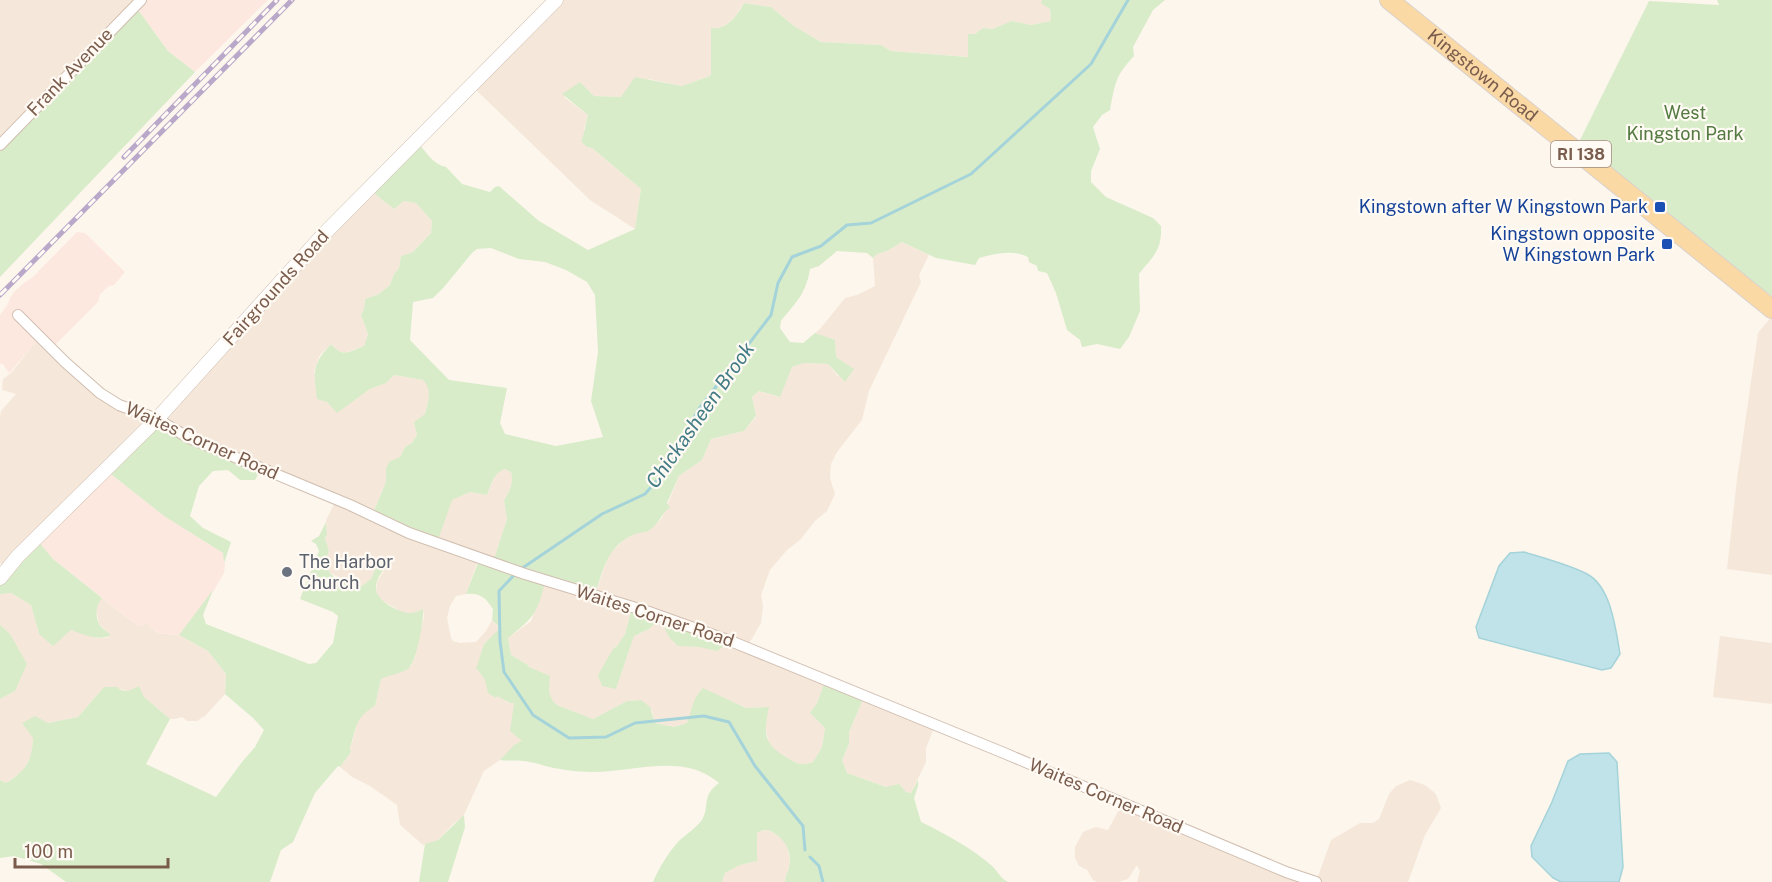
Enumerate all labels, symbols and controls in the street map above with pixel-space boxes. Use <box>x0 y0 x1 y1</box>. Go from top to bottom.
street label: Frank Avenue <box>22 23 117 120</box>
street label: Kingstown Road <box>1423 24 1542 126</box>
park label: West Kingston Park <box>1626 102 1744 144</box>
road number: RI 138 <box>1551 141 1611 167</box>
place label: Kingstown after W Kingstown Park <box>1359 196 1648 217</box>
marker: Kingstown after W Kingstown Park <box>1653 200 1667 214</box>
place label: Kingstown opposite W Kingstown Park <box>1490 223 1655 265</box>
street label: Fairgrounds Road <box>218 226 333 350</box>
marker: Kingstown opposite W Kingstown Park <box>1660 237 1674 251</box>
water label: Chickasheen Brook <box>641 337 759 493</box>
street label: Waites Corner Road <box>122 397 282 484</box>
place label: The Harbor Church <box>299 551 393 593</box>
marker: The Harbor Church <box>280 565 294 579</box>
street label: Waites Corner Road <box>573 580 737 651</box>
street label: Waites Corner Road <box>1026 754 1186 838</box>
scale bar <box>15 831 168 869</box>
text: 100 m <box>24 841 73 862</box>

